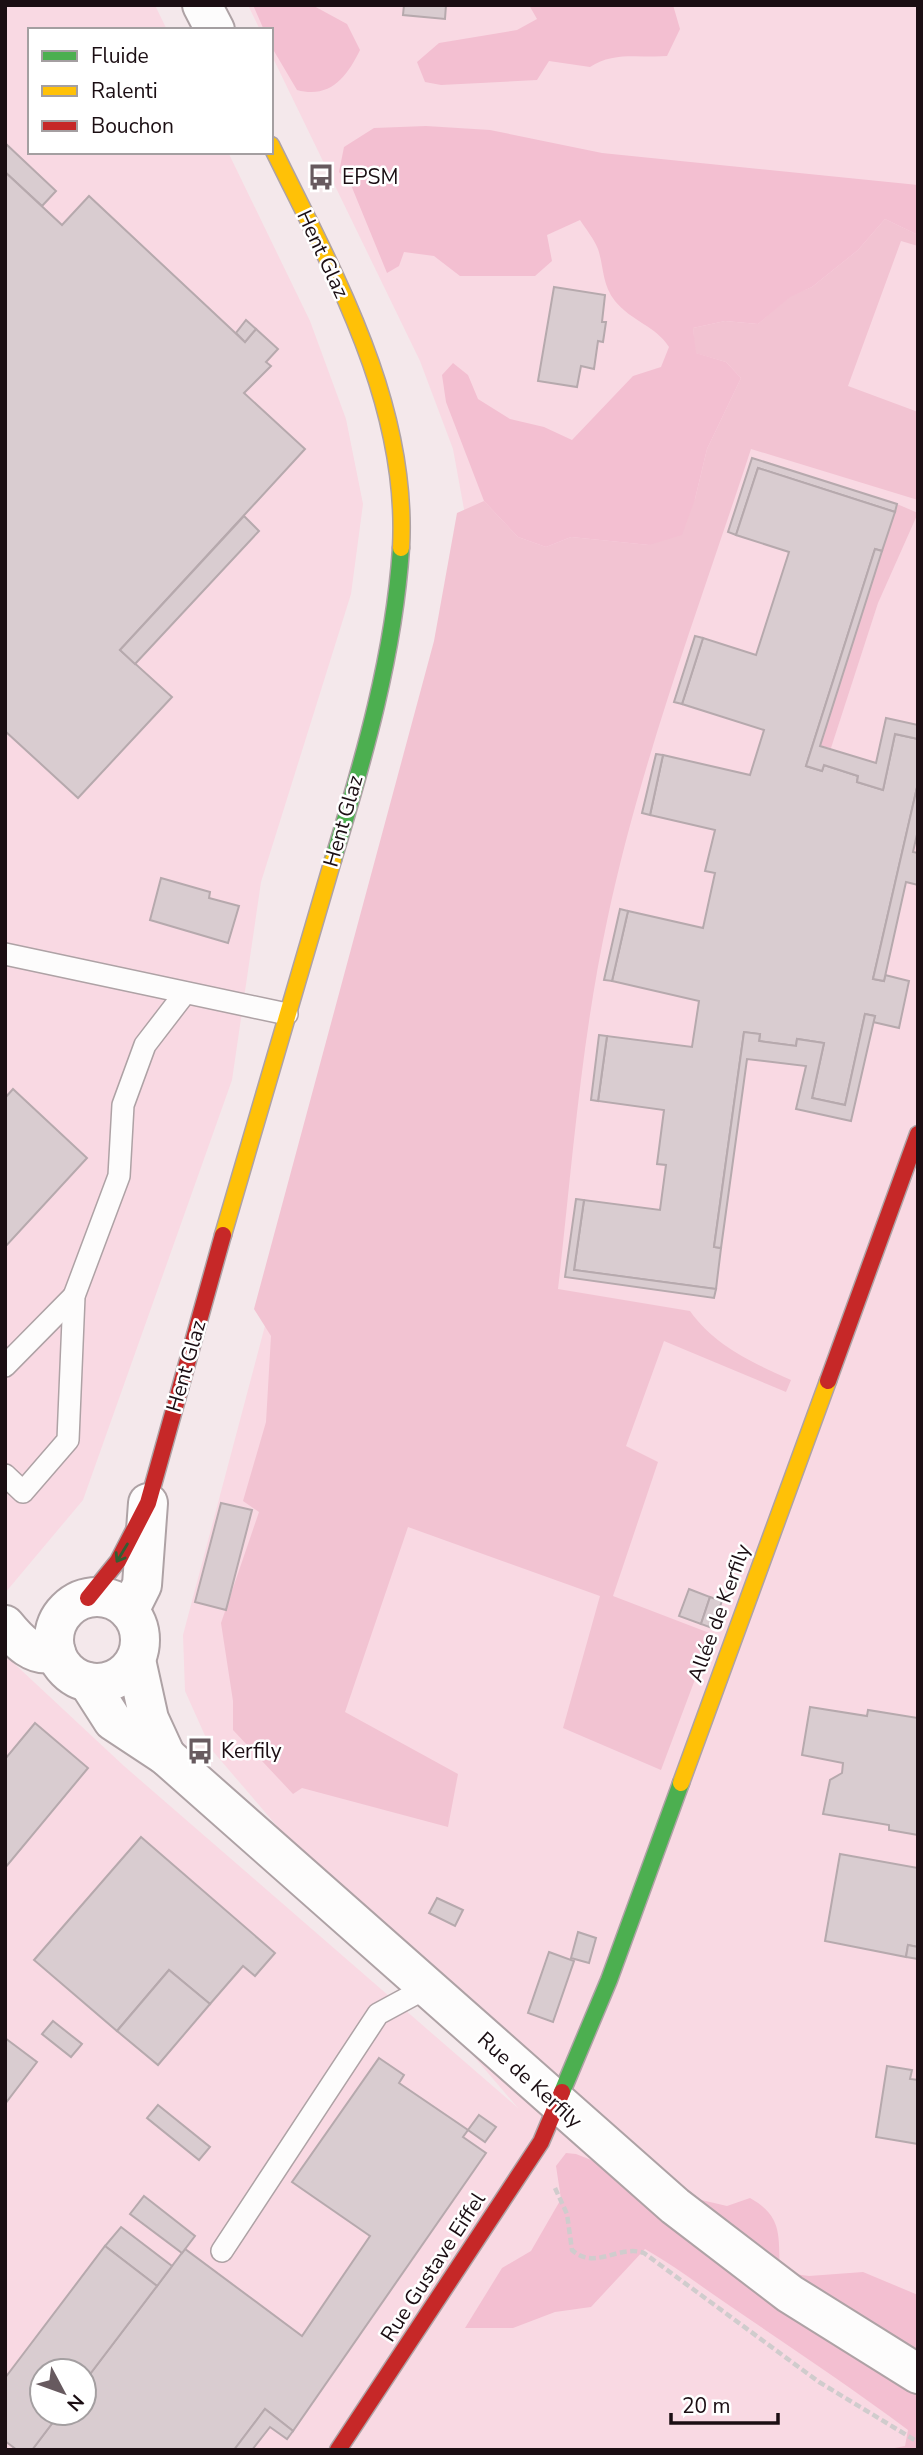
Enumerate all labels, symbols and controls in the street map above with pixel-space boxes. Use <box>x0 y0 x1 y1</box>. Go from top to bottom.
legend <box>28 28 273 154</box>
text: Fluide <box>91 42 149 70</box>
text: Ralenti <box>91 77 158 105</box>
text: Bouchon <box>91 112 174 140</box>
bus stop icon: EPSM <box>306 162 336 192</box>
place label: EPSM <box>342 163 398 191</box>
street label: Hent Glaz <box>290 205 356 303</box>
street label: Hent Glaz <box>317 772 370 870</box>
street label: Hent Glaz <box>160 1317 213 1415</box>
street label: Allée de Kerfily <box>681 1540 757 1686</box>
one-way arrow <box>115 1543 129 1563</box>
bus stop icon: Kerfily <box>185 1736 215 1766</box>
place label: Kerfily <box>221 1737 282 1765</box>
street label: Rue de Kerfily <box>472 2025 589 2135</box>
street label: Rue Gustave Eiffel <box>374 2186 492 2347</box>
north arrow <box>28 2357 98 2427</box>
scale bar <box>671 2382 778 2426</box>
text: N <box>61 2389 90 2416</box>
text: 20 m <box>682 2392 731 2420</box>

